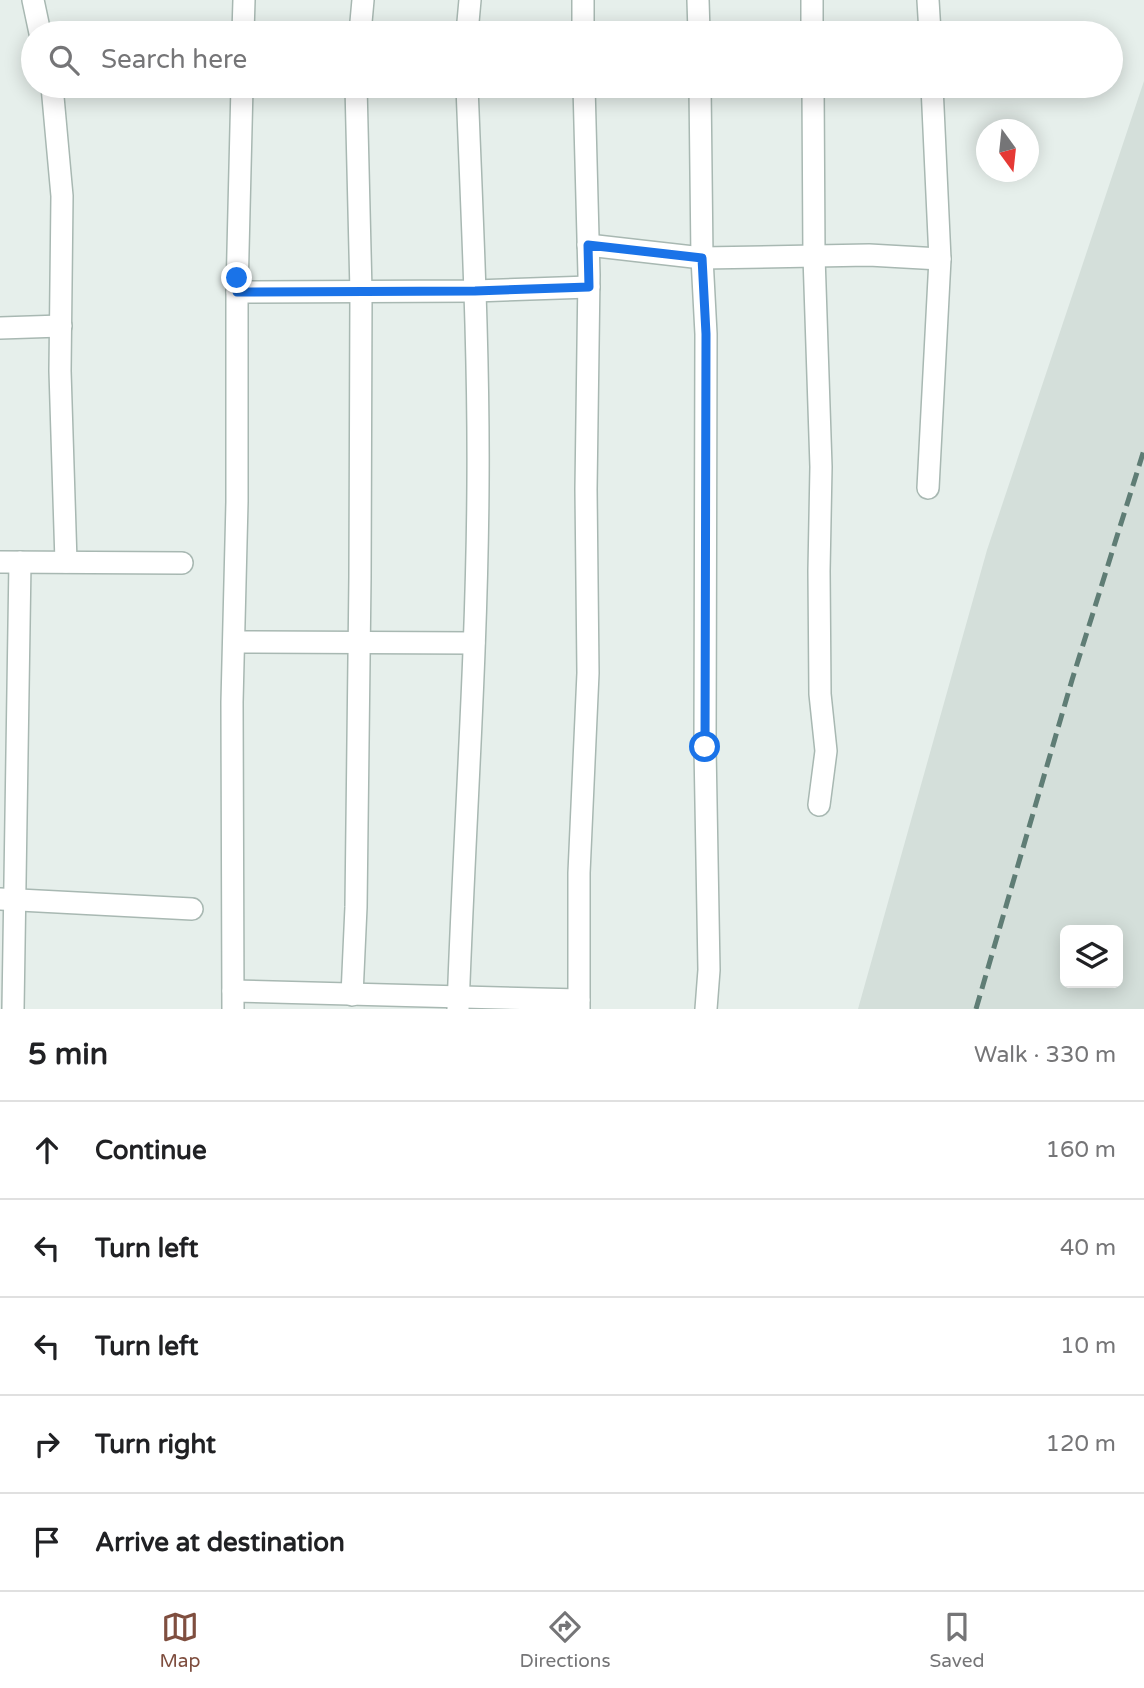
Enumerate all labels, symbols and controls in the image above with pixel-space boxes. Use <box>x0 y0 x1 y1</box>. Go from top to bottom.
search box <box>21 21 1123 98</box>
icon: search <box>45 41 83 79</box>
text: Search here <box>101 44 247 75</box>
north arrow <box>976 119 1039 182</box>
route end <box>221 262 252 293</box>
route start <box>689 731 720 762</box>
map controls <box>1060 925 1123 988</box>
button: layers <box>1060 925 1123 988</box>
text: 5 min <box>28 1036 108 1073</box>
text: Walk · 330 m <box>974 1041 1116 1069</box>
icon: ahead <box>28 1131 66 1169</box>
text: Continue <box>95 1135 207 1166</box>
text: 160 m <box>1046 1136 1116 1164</box>
icon: left <box>28 1229 66 1267</box>
text: Turn left <box>95 1233 198 1264</box>
text: 40 m <box>1060 1234 1116 1262</box>
icon: left <box>28 1327 66 1365</box>
text: Turn left <box>95 1331 198 1362</box>
text: 10 m <box>1060 1332 1116 1360</box>
icon: right <box>28 1425 66 1463</box>
text: Turn right <box>95 1429 216 1460</box>
text: 120 m <box>1046 1430 1116 1458</box>
icon: arrive <box>28 1523 66 1561</box>
text: Arrive at destination <box>95 1527 345 1558</box>
tab: Map <box>160 1608 201 1672</box>
tab: Directions <box>520 1608 611 1672</box>
tab: Saved <box>930 1608 984 1672</box>

